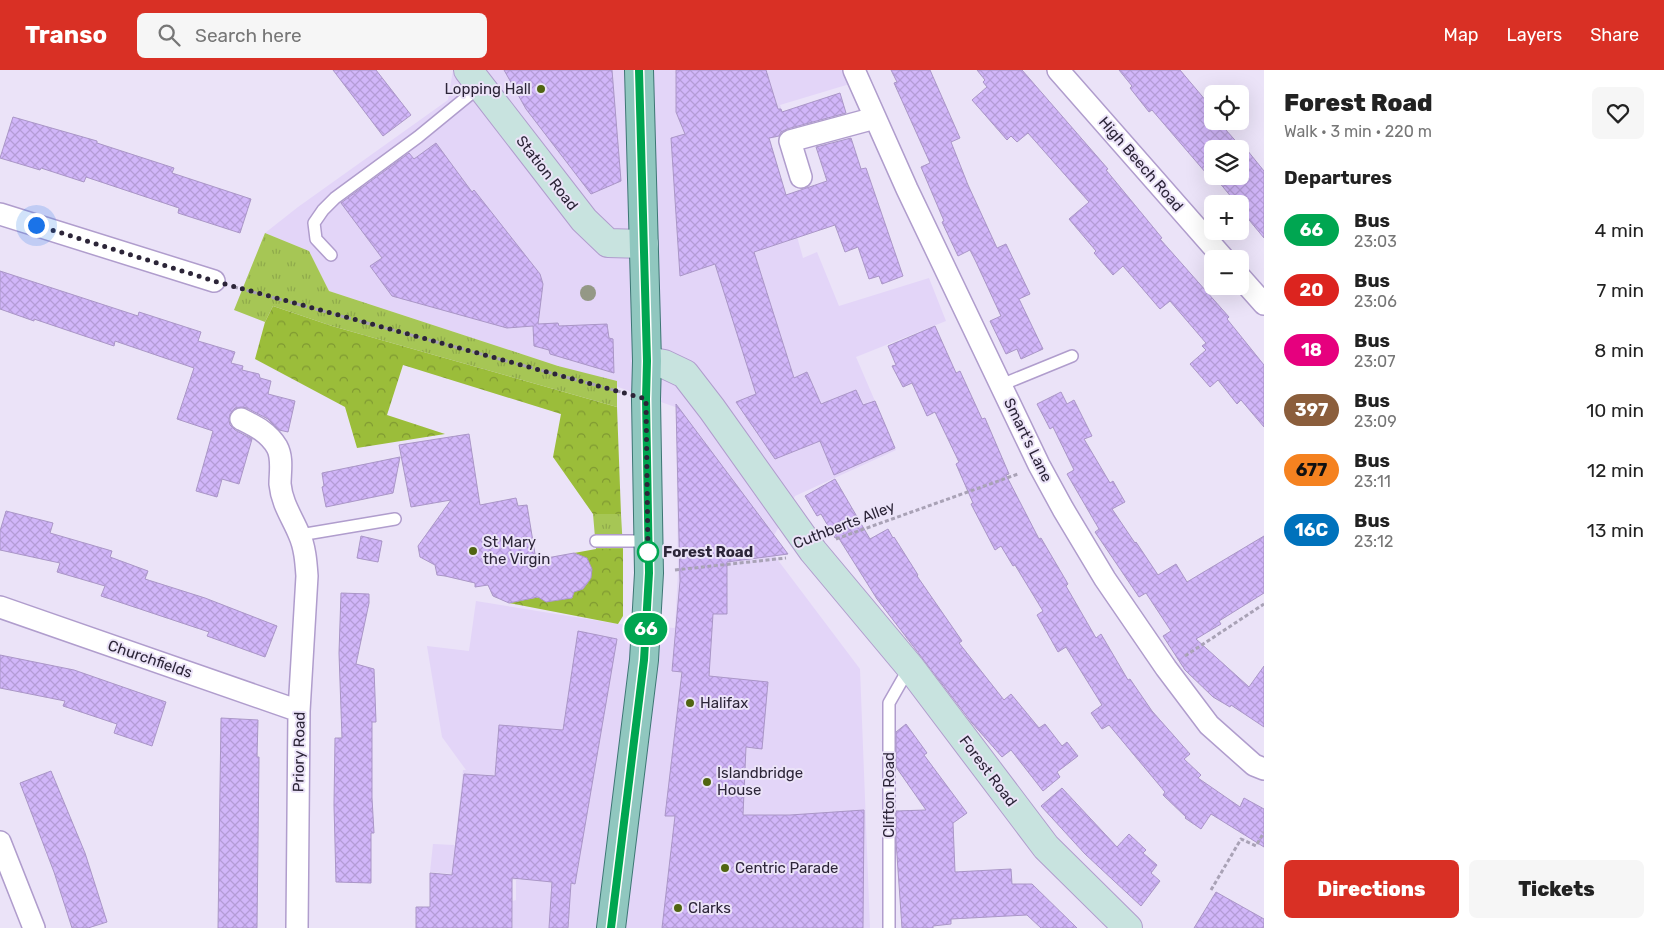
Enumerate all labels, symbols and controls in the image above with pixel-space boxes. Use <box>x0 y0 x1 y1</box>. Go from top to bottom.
search box <box>137 13 487 58</box>
text: Transo <box>25 21 107 49</box>
icon: search <box>155 21 183 49</box>
text: Search here <box>195 24 302 47</box>
text: Map <box>1444 24 1479 46</box>
text: Layers <box>1507 24 1562 46</box>
text: Share <box>1590 24 1639 46</box>
place label: Lopping Hall <box>445 80 531 98</box>
marker: Lopping Hall <box>535 83 547 95</box>
map controls <box>1204 85 1249 295</box>
button: locate <box>1204 85 1249 130</box>
button: heart <box>1592 87 1644 139</box>
text: Forest Road <box>1284 89 1433 117</box>
street label: High Beech Road <box>1095 113 1187 215</box>
text: Walk · 3 min · 220 m <box>1284 122 1432 141</box>
street label: Station Road <box>512 132 582 214</box>
button: layers <box>1204 140 1249 185</box>
text: Departures <box>1284 166 1392 189</box>
button: + <box>1204 195 1249 240</box>
text: Bus <box>1354 209 1390 232</box>
your location <box>24 213 49 238</box>
text: 66 <box>1300 219 1323 241</box>
text: 4 min <box>1595 219 1644 242</box>
text: 23:03 <box>1354 232 1397 251</box>
button: − <box>1204 250 1249 295</box>
text: Bus <box>1354 269 1390 292</box>
text: 20 <box>1300 279 1323 301</box>
text: 7 min <box>1597 279 1644 302</box>
text: 23:06 <box>1354 292 1397 311</box>
text: Bus <box>1354 329 1390 352</box>
text: 18 <box>1301 339 1322 361</box>
text: 8 min <box>1594 339 1644 362</box>
text: 23:07 <box>1354 352 1395 371</box>
text: Bus <box>1354 389 1390 412</box>
street label: Smart's Lane <box>1000 395 1056 485</box>
text: 397 <box>1295 399 1328 421</box>
text: 10 min <box>1586 399 1644 422</box>
text: 23:09 <box>1354 412 1397 431</box>
text: Bus <box>1354 449 1390 472</box>
text: 677 <box>1296 459 1327 481</box>
text: 12 min <box>1587 459 1644 482</box>
text: 23:11 <box>1354 472 1391 491</box>
street label: Cuthberts Alley <box>791 497 897 553</box>
text: Bus <box>1354 509 1390 532</box>
text: 16C <box>1295 519 1328 541</box>
text: 13 min <box>1587 519 1644 542</box>
text: 23:12 <box>1354 532 1393 551</box>
place label: St Mary the Virgin <box>483 533 550 568</box>
marker: Forest Road <box>637 541 659 563</box>
place label: Forest Road <box>663 543 753 561</box>
marker: St Mary the Virgin <box>467 545 479 557</box>
line badge: 66 <box>624 613 668 645</box>
text: 66 <box>634 618 658 640</box>
street label: Churchfields <box>106 636 195 682</box>
place label: Halifax <box>700 694 748 712</box>
marker: Halifax <box>684 697 696 709</box>
street label: Priory Road <box>289 712 309 792</box>
street label: Forest Road <box>956 732 1020 810</box>
street label: Clifton Road <box>880 752 898 838</box>
place label: Islandbridge House <box>717 764 803 799</box>
marker: Islandbridge House <box>701 776 713 788</box>
place label: Centric Parade <box>735 859 838 877</box>
button: Directions <box>1284 860 1459 918</box>
button: Tickets <box>1469 860 1644 918</box>
marker: Centric Parade <box>719 862 731 874</box>
place label: Clarks <box>688 899 731 917</box>
marker: Clarks <box>672 902 684 914</box>

